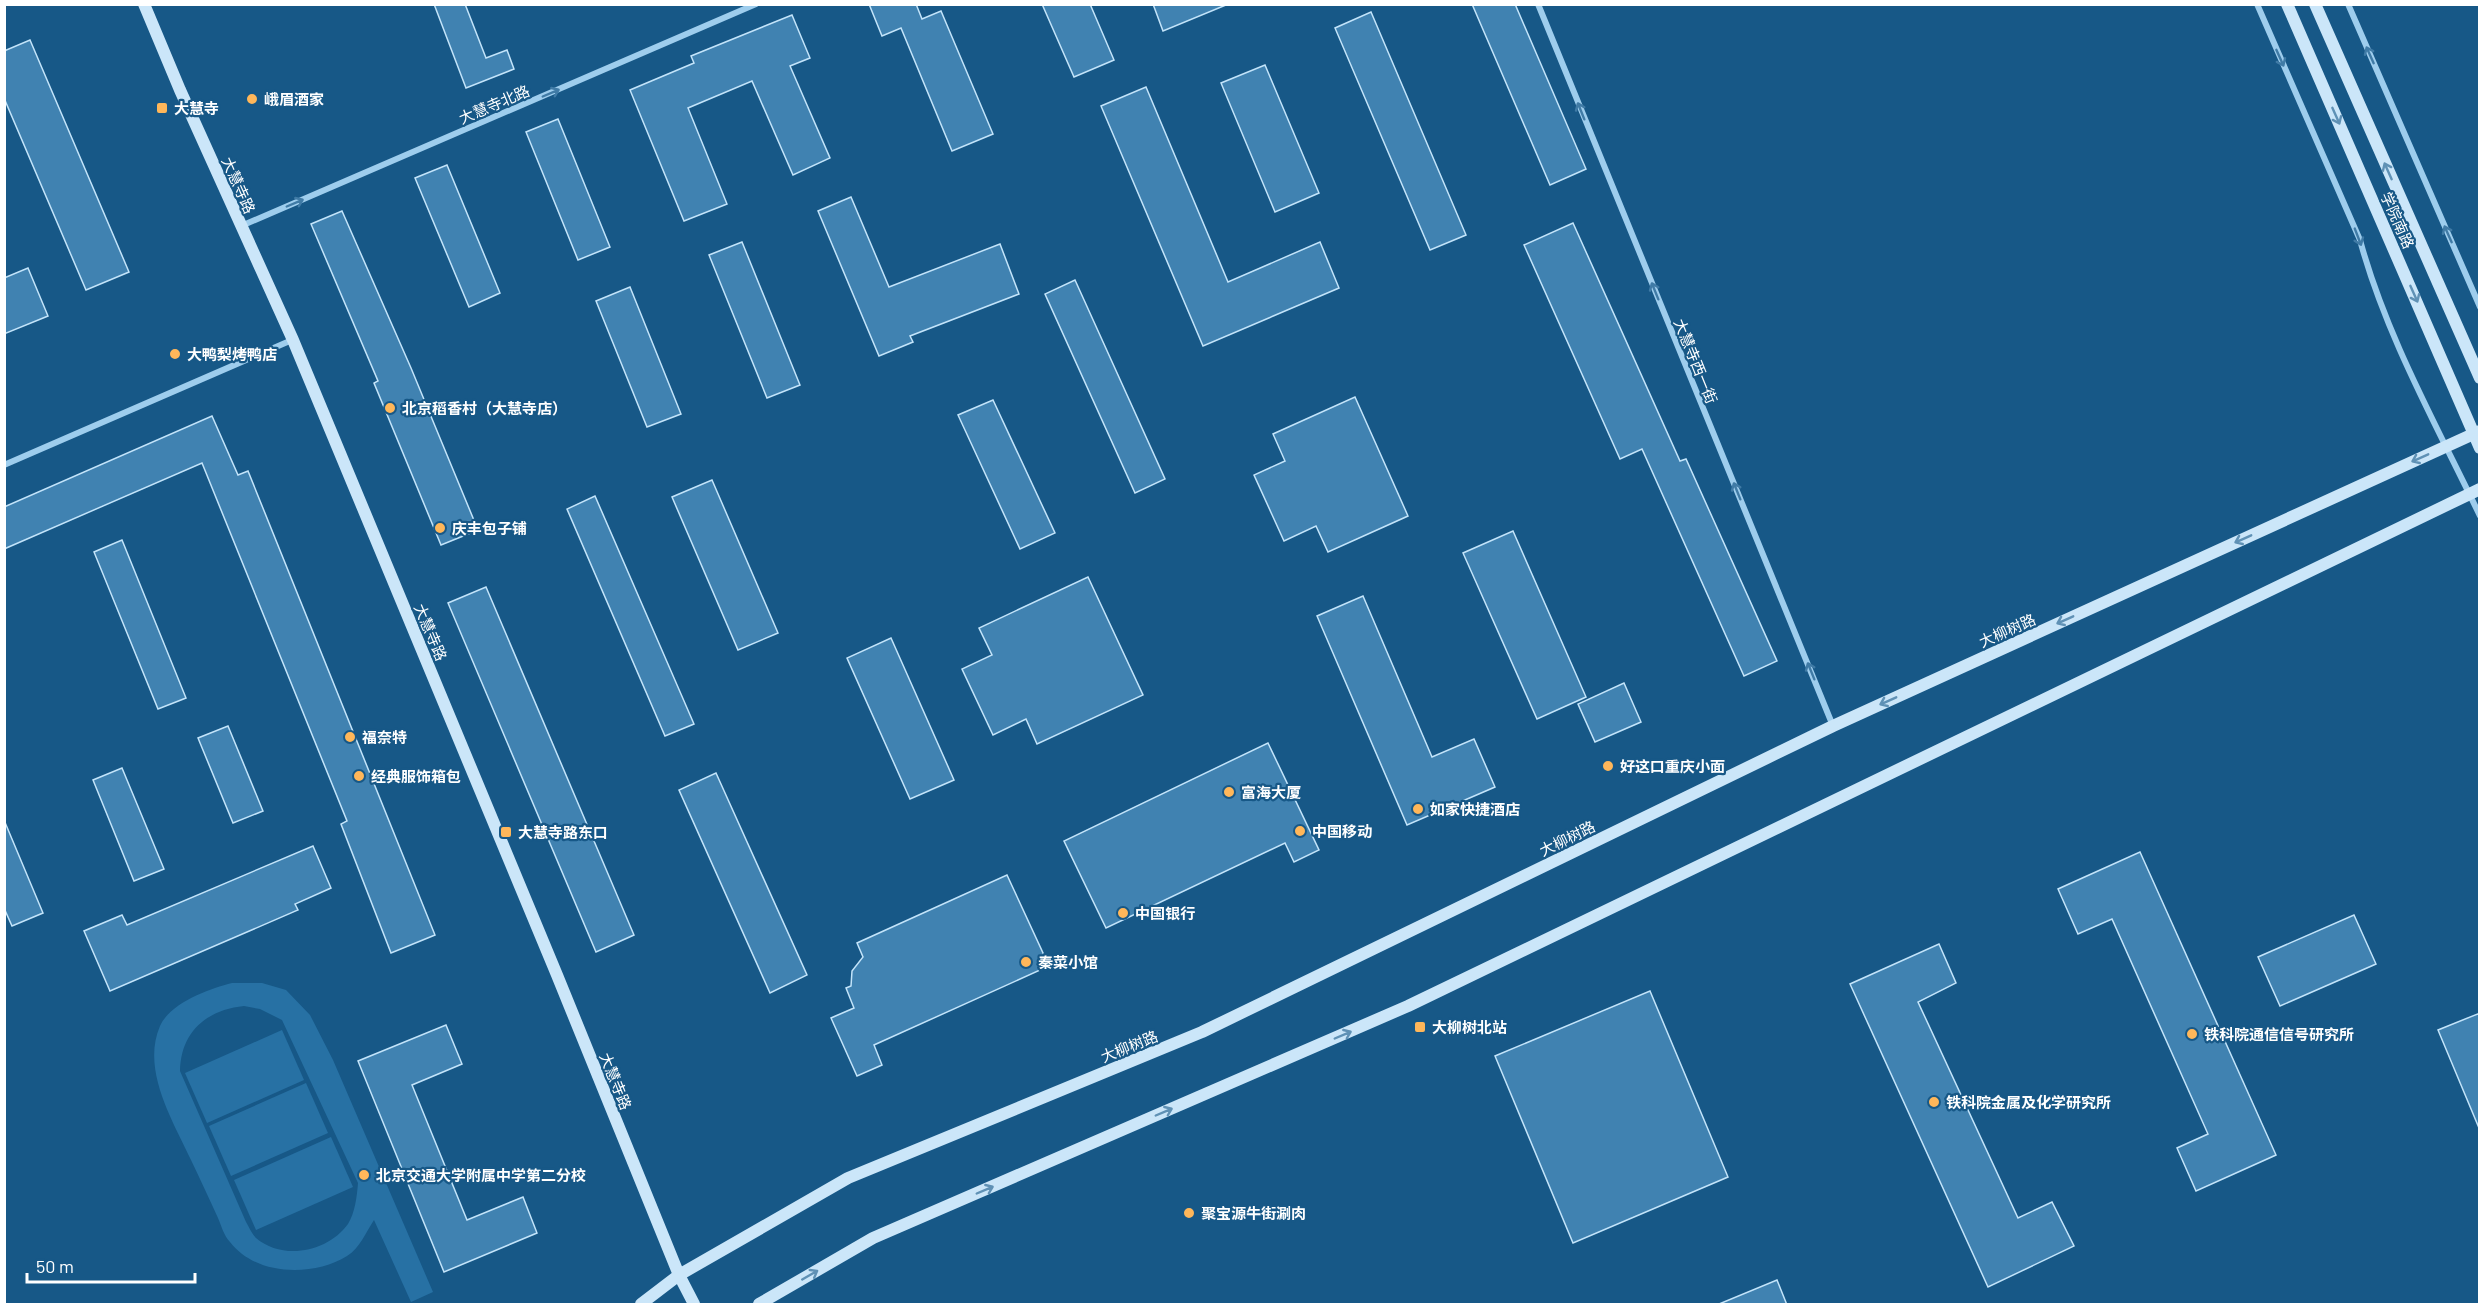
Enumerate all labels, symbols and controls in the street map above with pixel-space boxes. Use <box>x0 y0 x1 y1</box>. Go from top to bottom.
one-way arrow <box>2364 46 2375 65</box>
one-way arrow <box>2275 48 2286 67</box>
street label: 大慧寺北路 <box>456 81 532 127</box>
one-way arrow <box>541 87 559 98</box>
place label: 峨眉酒家 <box>264 90 324 108</box>
marker: 峨眉酒家 <box>245 92 259 106</box>
place label: 大慧寺 <box>174 99 219 117</box>
marker: 大慧寺 <box>155 101 169 115</box>
one-way arrow <box>1575 102 1586 120</box>
one-way arrow <box>2331 106 2342 124</box>
street label: 大慧寺路 <box>219 154 259 216</box>
one-way arrow <box>2382 163 2393 181</box>
street label: 学院南路 <box>2378 189 2418 251</box>
one-way arrow <box>285 197 303 208</box>
one-way arrow <box>2442 225 2453 243</box>
one-way arrow <box>2353 227 2364 245</box>
one-way arrow <box>1649 282 1660 301</box>
one-way arrow <box>2409 285 2420 303</box>
street label: 大慧寺西一街 <box>1671 316 1721 406</box>
place label: 大鸭梨烤鸭店 <box>187 345 277 363</box>
marker: 大鸭梨烤鸭店 <box>168 347 182 361</box>
place label: 北京稻香村（大慧寺店） <box>402 399 567 417</box>
marker: 北京稻香村（大慧寺店） <box>383 401 397 415</box>
one-way arrow <box>2412 453 2430 465</box>
one-way arrow <box>1731 482 1742 501</box>
place label: 庆丰包子铺 <box>452 519 527 537</box>
marker: 庆丰包子铺 <box>433 521 447 535</box>
one-way arrow <box>2234 534 2252 545</box>
street label: 大慧寺路 <box>411 601 451 663</box>
street label: 大柳树路 <box>1976 610 2038 650</box>
one-way arrow <box>2057 614 2075 626</box>
one-way arrow <box>1805 663 1816 681</box>
one-way arrow <box>1879 695 1897 707</box>
place label: 福奈特 <box>362 728 407 746</box>
marker: 福奈特 <box>343 730 357 744</box>
place label: 好这口重庆小面 <box>1620 757 1725 775</box>
marker: 好这口重庆小面 <box>1601 759 1615 773</box>
place label: 经典服饰箱包 <box>371 767 461 785</box>
marker: 经典服饰箱包 <box>352 769 366 783</box>
place label: 富海大厦 <box>1241 783 1301 801</box>
marker: 富海大厦 <box>1222 785 1236 799</box>
place label: 如家快捷酒店 <box>1430 800 1520 818</box>
marker: 如家快捷酒店 <box>1411 802 1425 816</box>
street label: 大柳树路 <box>1536 817 1598 859</box>
place label: 中国移动 <box>1312 822 1372 840</box>
place label: 大慧寺路东口 <box>518 823 608 841</box>
marker: 中国移动 <box>1293 824 1307 838</box>
marker: 大慧寺路东口 <box>499 825 513 839</box>
place label: 中国银行 <box>1135 904 1195 922</box>
marker: 中国银行 <box>1116 906 1130 920</box>
place label: 秦菜小馆 <box>1038 953 1098 971</box>
marker: 秦菜小馆 <box>1019 955 1033 969</box>
place label: 大柳树北站 <box>1432 1018 1507 1036</box>
marker: 大柳树北站 <box>1413 1020 1427 1034</box>
place label: 铁科院通信信号研究所 <box>2204 1025 2354 1043</box>
street label: 大柳树路 <box>1098 1026 1160 1066</box>
marker: 铁科院通信信号研究所 <box>2185 1027 2199 1041</box>
one-way arrow <box>1333 1029 1351 1040</box>
street label: 大慧寺路 <box>596 1050 636 1112</box>
place label: 铁科院金属及化学研究所 <box>1946 1093 2111 1111</box>
marker: 铁科院金属及化学研究所 <box>1927 1095 1941 1109</box>
one-way arrow <box>1154 1106 1172 1118</box>
place label: 北京交通大学附属中学第二分校 <box>376 1166 586 1184</box>
marker: 北京交通大学附属中学第二分校 <box>357 1168 371 1182</box>
one-way arrow <box>975 1184 993 1195</box>
place label: 聚宝源牛街涮肉 <box>1201 1204 1306 1222</box>
marker: 聚宝源牛街涮肉 <box>1182 1206 1196 1220</box>
scale bar <box>27 1246 195 1284</box>
text: 50 m <box>36 1255 74 1277</box>
one-way arrow <box>801 1269 818 1281</box>

